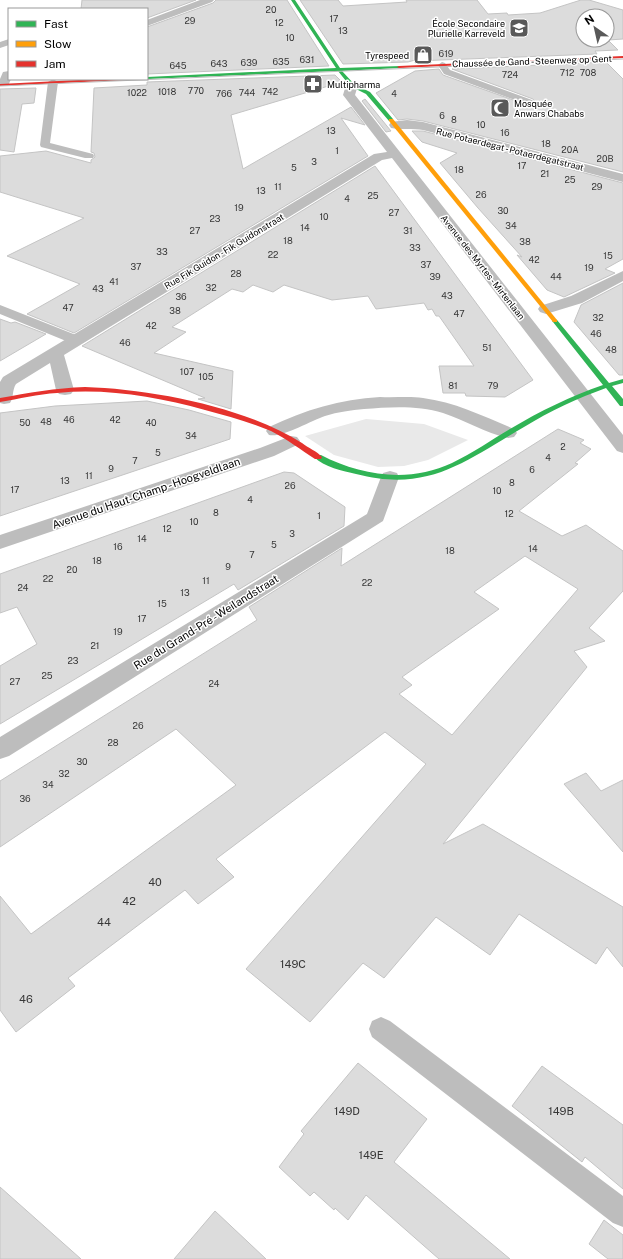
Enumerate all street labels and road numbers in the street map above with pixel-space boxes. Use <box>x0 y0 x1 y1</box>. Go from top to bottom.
street label: Chaussée de Gand - Steenweg op Gent <box>452 53 613 69</box>
street label: Rue Potaerdegat - Potaerdegatstraat <box>435 125 585 173</box>
street label: Rue Fik Guidon - Fik Guidonstraat <box>162 211 286 291</box>
street label: Avenue des Myrtes - Mirtenlaan <box>439 213 527 321</box>
street label: Avenue du Haut-Champ - Hoogveldlaan <box>50 455 242 531</box>
street label: Rue du Grand-Pré - Weilandstraat <box>131 572 281 672</box>

